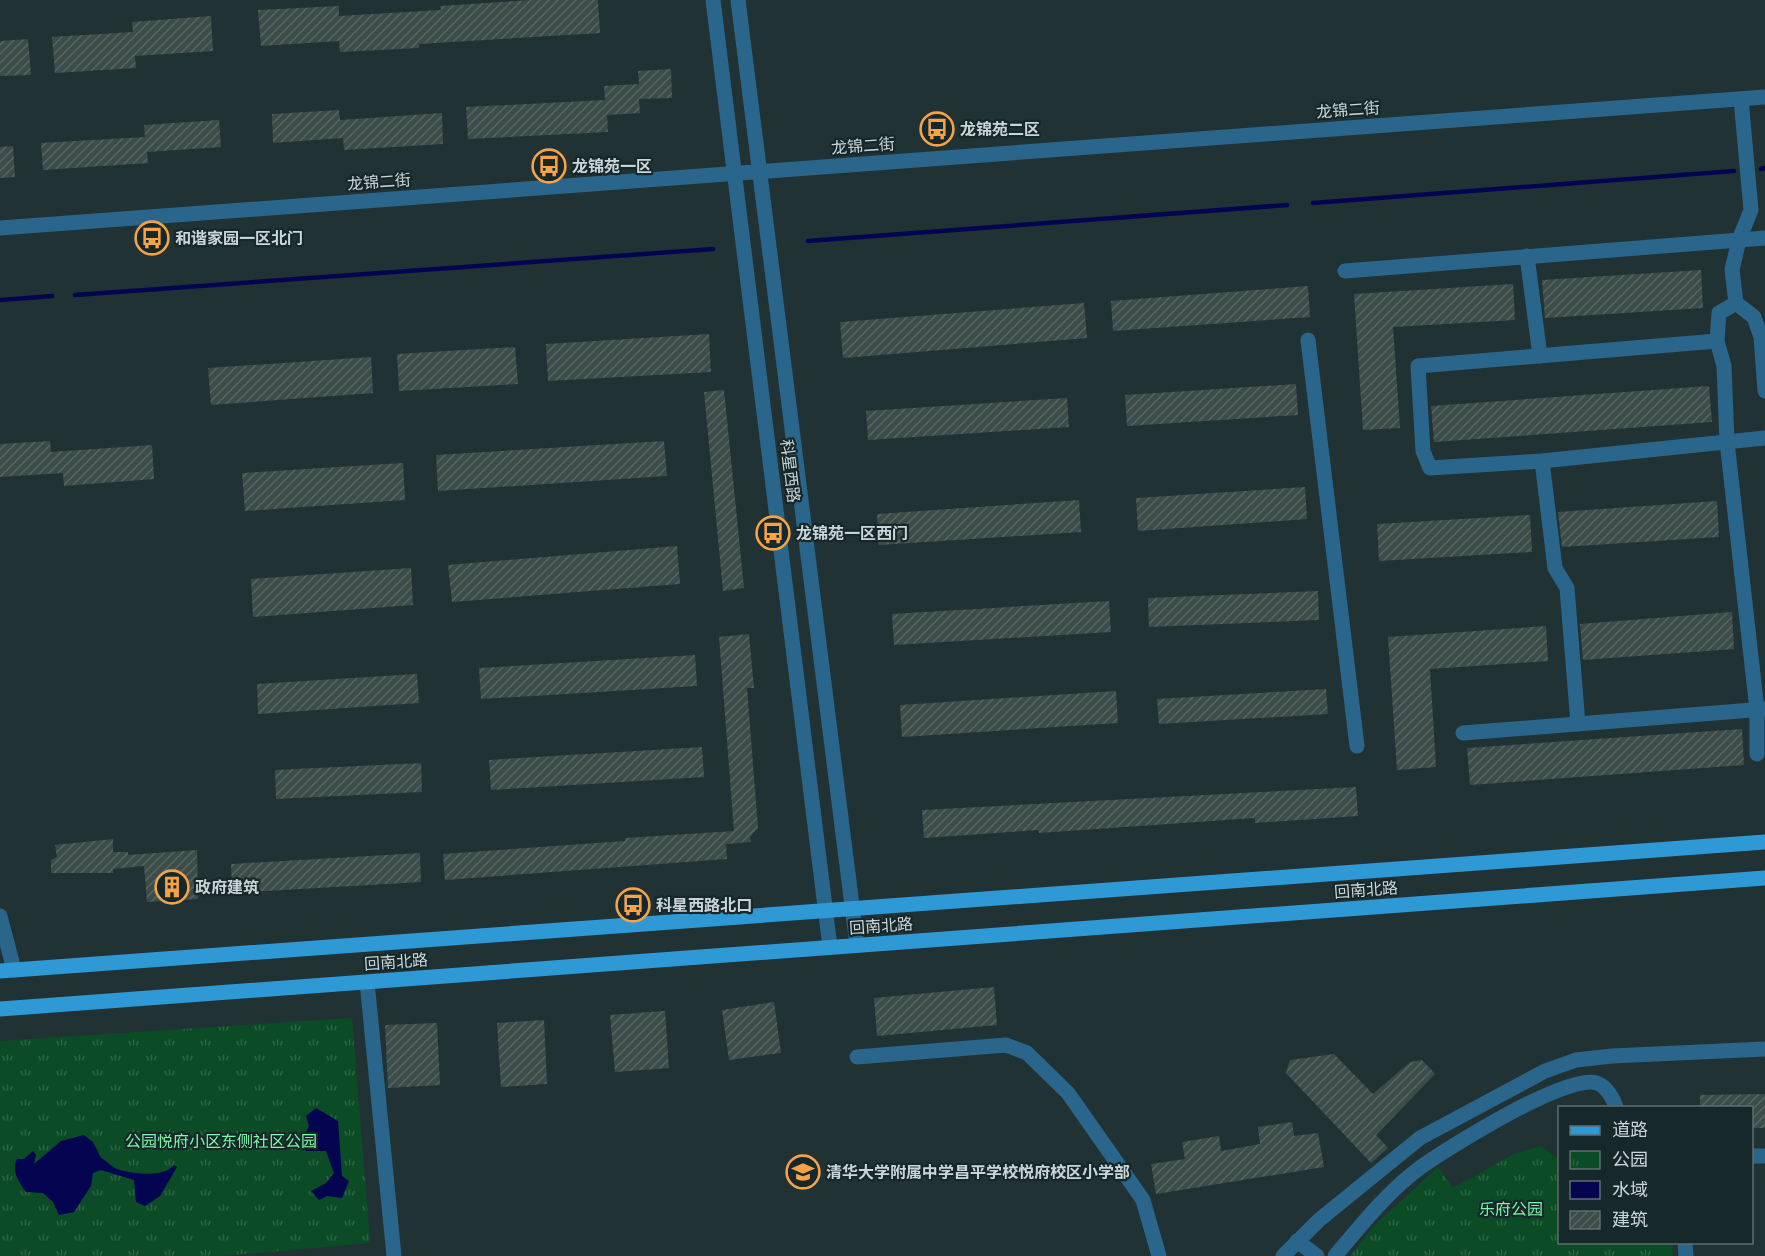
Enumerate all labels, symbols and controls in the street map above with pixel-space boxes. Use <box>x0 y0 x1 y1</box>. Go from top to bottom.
street label: 龙锦二街 <box>1315 98 1381 122</box>
bus stop icon: 龙锦苑二区 <box>919 111 955 147</box>
place label: 龙锦苑二区 <box>960 120 1040 139</box>
street label: 龙锦二街 <box>830 134 896 158</box>
bus stop icon: 龙锦苑一区 <box>531 148 567 184</box>
place label: 龙锦苑一区 <box>572 157 652 176</box>
street label: 龙锦二街 <box>346 170 412 194</box>
bus stop icon: 和谐家园一区北门 <box>134 220 170 256</box>
place label: 和谐家园一区北门 <box>175 229 303 248</box>
street label: 科星西路 <box>777 438 803 504</box>
bus stop icon: 龙锦苑一区西门 <box>755 515 791 551</box>
place label: 龙锦苑一区西门 <box>796 524 908 543</box>
building icon: 政府建筑 <box>154 869 190 905</box>
place label: 政府建筑 <box>195 878 259 897</box>
street label: 回南北路 <box>1333 878 1399 902</box>
bus stop icon: 科星西路北口 <box>615 887 651 923</box>
place label: 科星西路北口 <box>656 896 752 915</box>
street label: 回南北路 <box>848 914 914 938</box>
street label: 回南北路 <box>363 950 429 974</box>
legend <box>1558 1106 1753 1244</box>
text: 道路 <box>1612 1119 1648 1141</box>
park label: 公园悦府小区东侧社区公园 <box>125 1132 317 1151</box>
text: 公园 <box>1612 1149 1648 1171</box>
school or university icon: 清华大学附属中学昌平学校悦府校区小学部 <box>785 1154 821 1190</box>
place label: 清华大学附属中学昌平学校悦府校区小学部 <box>826 1163 1130 1182</box>
text: 水域 <box>1612 1179 1648 1201</box>
park label: 乐府公园 <box>1479 1200 1543 1219</box>
text: 建筑 <box>1612 1209 1648 1231</box>

